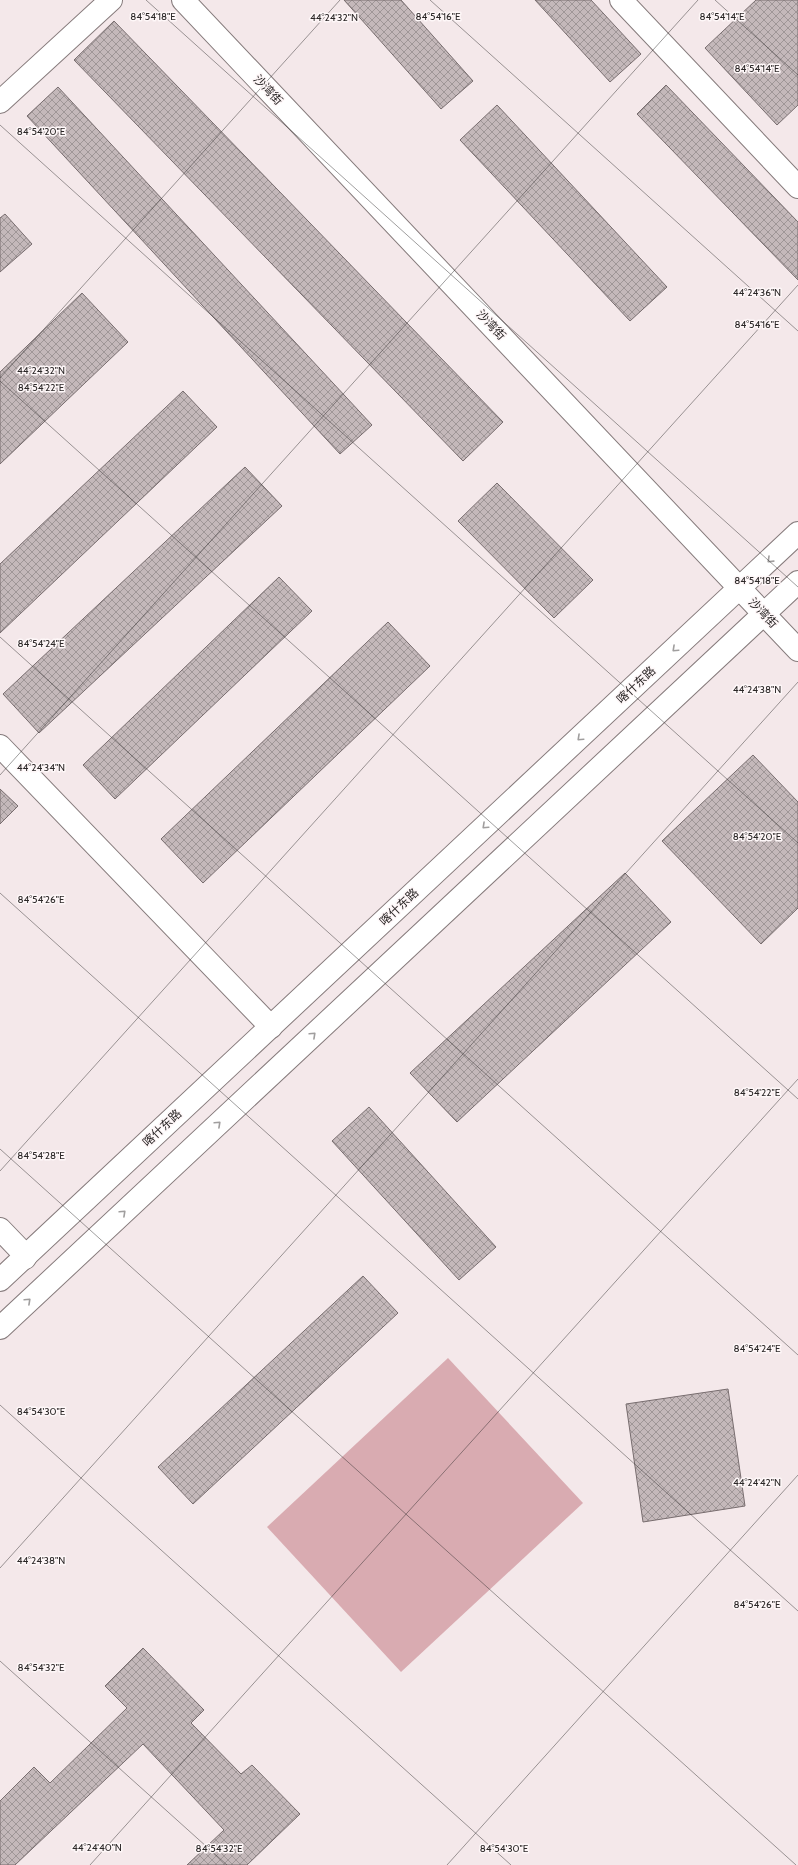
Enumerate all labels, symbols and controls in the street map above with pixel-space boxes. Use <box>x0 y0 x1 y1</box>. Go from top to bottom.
text: 84°54'18"E <box>130 10 176 23</box>
text: 84°54'16"E <box>415 10 461 23</box>
text: 84°54'14"E <box>699 10 745 23</box>
text: 44°24'32"N <box>310 11 358 24</box>
text: 84°54'14"E <box>734 62 780 75</box>
street label: 沙湾街 <box>251 71 286 108</box>
text: 84°54'20"E <box>17 125 66 138</box>
text: 44°24'36"N <box>733 286 781 299</box>
street label: 沙湾街 <box>474 306 509 343</box>
text: 84°54'16"E <box>734 318 780 331</box>
text: 44°24'32"N <box>17 364 65 377</box>
text: 84°54'22"E <box>18 381 65 394</box>
one-way arrow <box>767 555 775 563</box>
text: 84°54'18"E <box>734 574 780 587</box>
street label: 沙湾街 <box>746 594 781 631</box>
text: 84°54'24"E <box>17 637 65 650</box>
one-way arrow <box>672 644 680 652</box>
street label: 喀什东路 <box>613 663 658 706</box>
text: 44°24'38"N <box>733 683 781 696</box>
one-way arrow <box>577 733 585 740</box>
text: 44°24'34"N <box>17 761 65 774</box>
one-way arrow <box>482 822 490 829</box>
text: 84°54'20"E <box>733 830 782 843</box>
street label: 喀什东路 <box>376 885 421 928</box>
text: 84°54'26"E <box>17 893 65 906</box>
one-way arrow <box>309 1033 316 1040</box>
text: 84°54'22"E <box>734 1086 781 1099</box>
street label: 喀什东路 <box>139 1106 184 1149</box>
one-way arrow <box>214 1122 221 1129</box>
text: 84°54'28"E <box>17 1149 65 1162</box>
one-way arrow <box>119 1210 126 1217</box>
one-way arrow <box>24 1299 31 1306</box>
text: 84°54'24"E <box>733 1342 781 1355</box>
text: 84°54'30"E <box>17 1405 66 1418</box>
text: 44°24'42"N <box>733 1476 781 1489</box>
text: 44°24'38"N <box>17 1554 65 1567</box>
text: 84°54'26"E <box>733 1598 781 1611</box>
text: 84°54'32"E <box>18 1661 65 1674</box>
text: 44°24'40"N <box>72 1841 122 1854</box>
text: 84°54'32"E <box>196 1842 243 1855</box>
text: 84°54'30"E <box>480 1842 529 1855</box>

